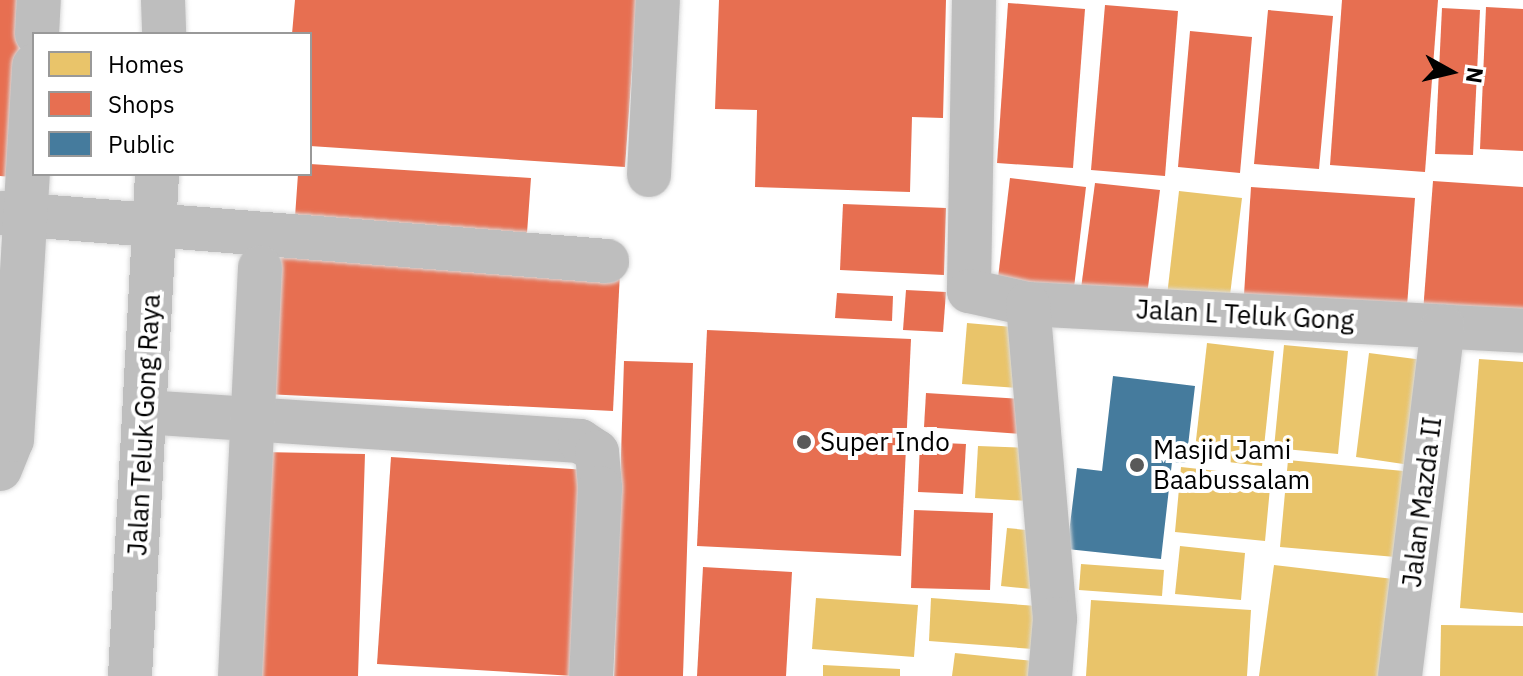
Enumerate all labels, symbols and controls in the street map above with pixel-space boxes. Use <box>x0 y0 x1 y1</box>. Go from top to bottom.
legend <box>32 32 312 176</box>
north arrow <box>1411 32 1491 112</box>
text: Homes <box>108 48 184 80</box>
text: N <box>1460 66 1491 85</box>
text: Shops <box>108 88 175 120</box>
text: Public <box>108 128 175 160</box>
street label: Jalan Teluk Gong Raya <box>122 293 166 557</box>
street label: Jalan L Teluk Gong <box>1135 294 1355 336</box>
street label: Jalan Mazda II <box>1396 415 1448 589</box>
place label: Super Indo <box>820 426 950 458</box>
marker: Super Indo <box>795 433 813 451</box>
place label: Masjid Jami Baabussalam <box>1153 434 1310 496</box>
marker: Masjid Jami Baabussalam <box>1128 456 1146 474</box>

